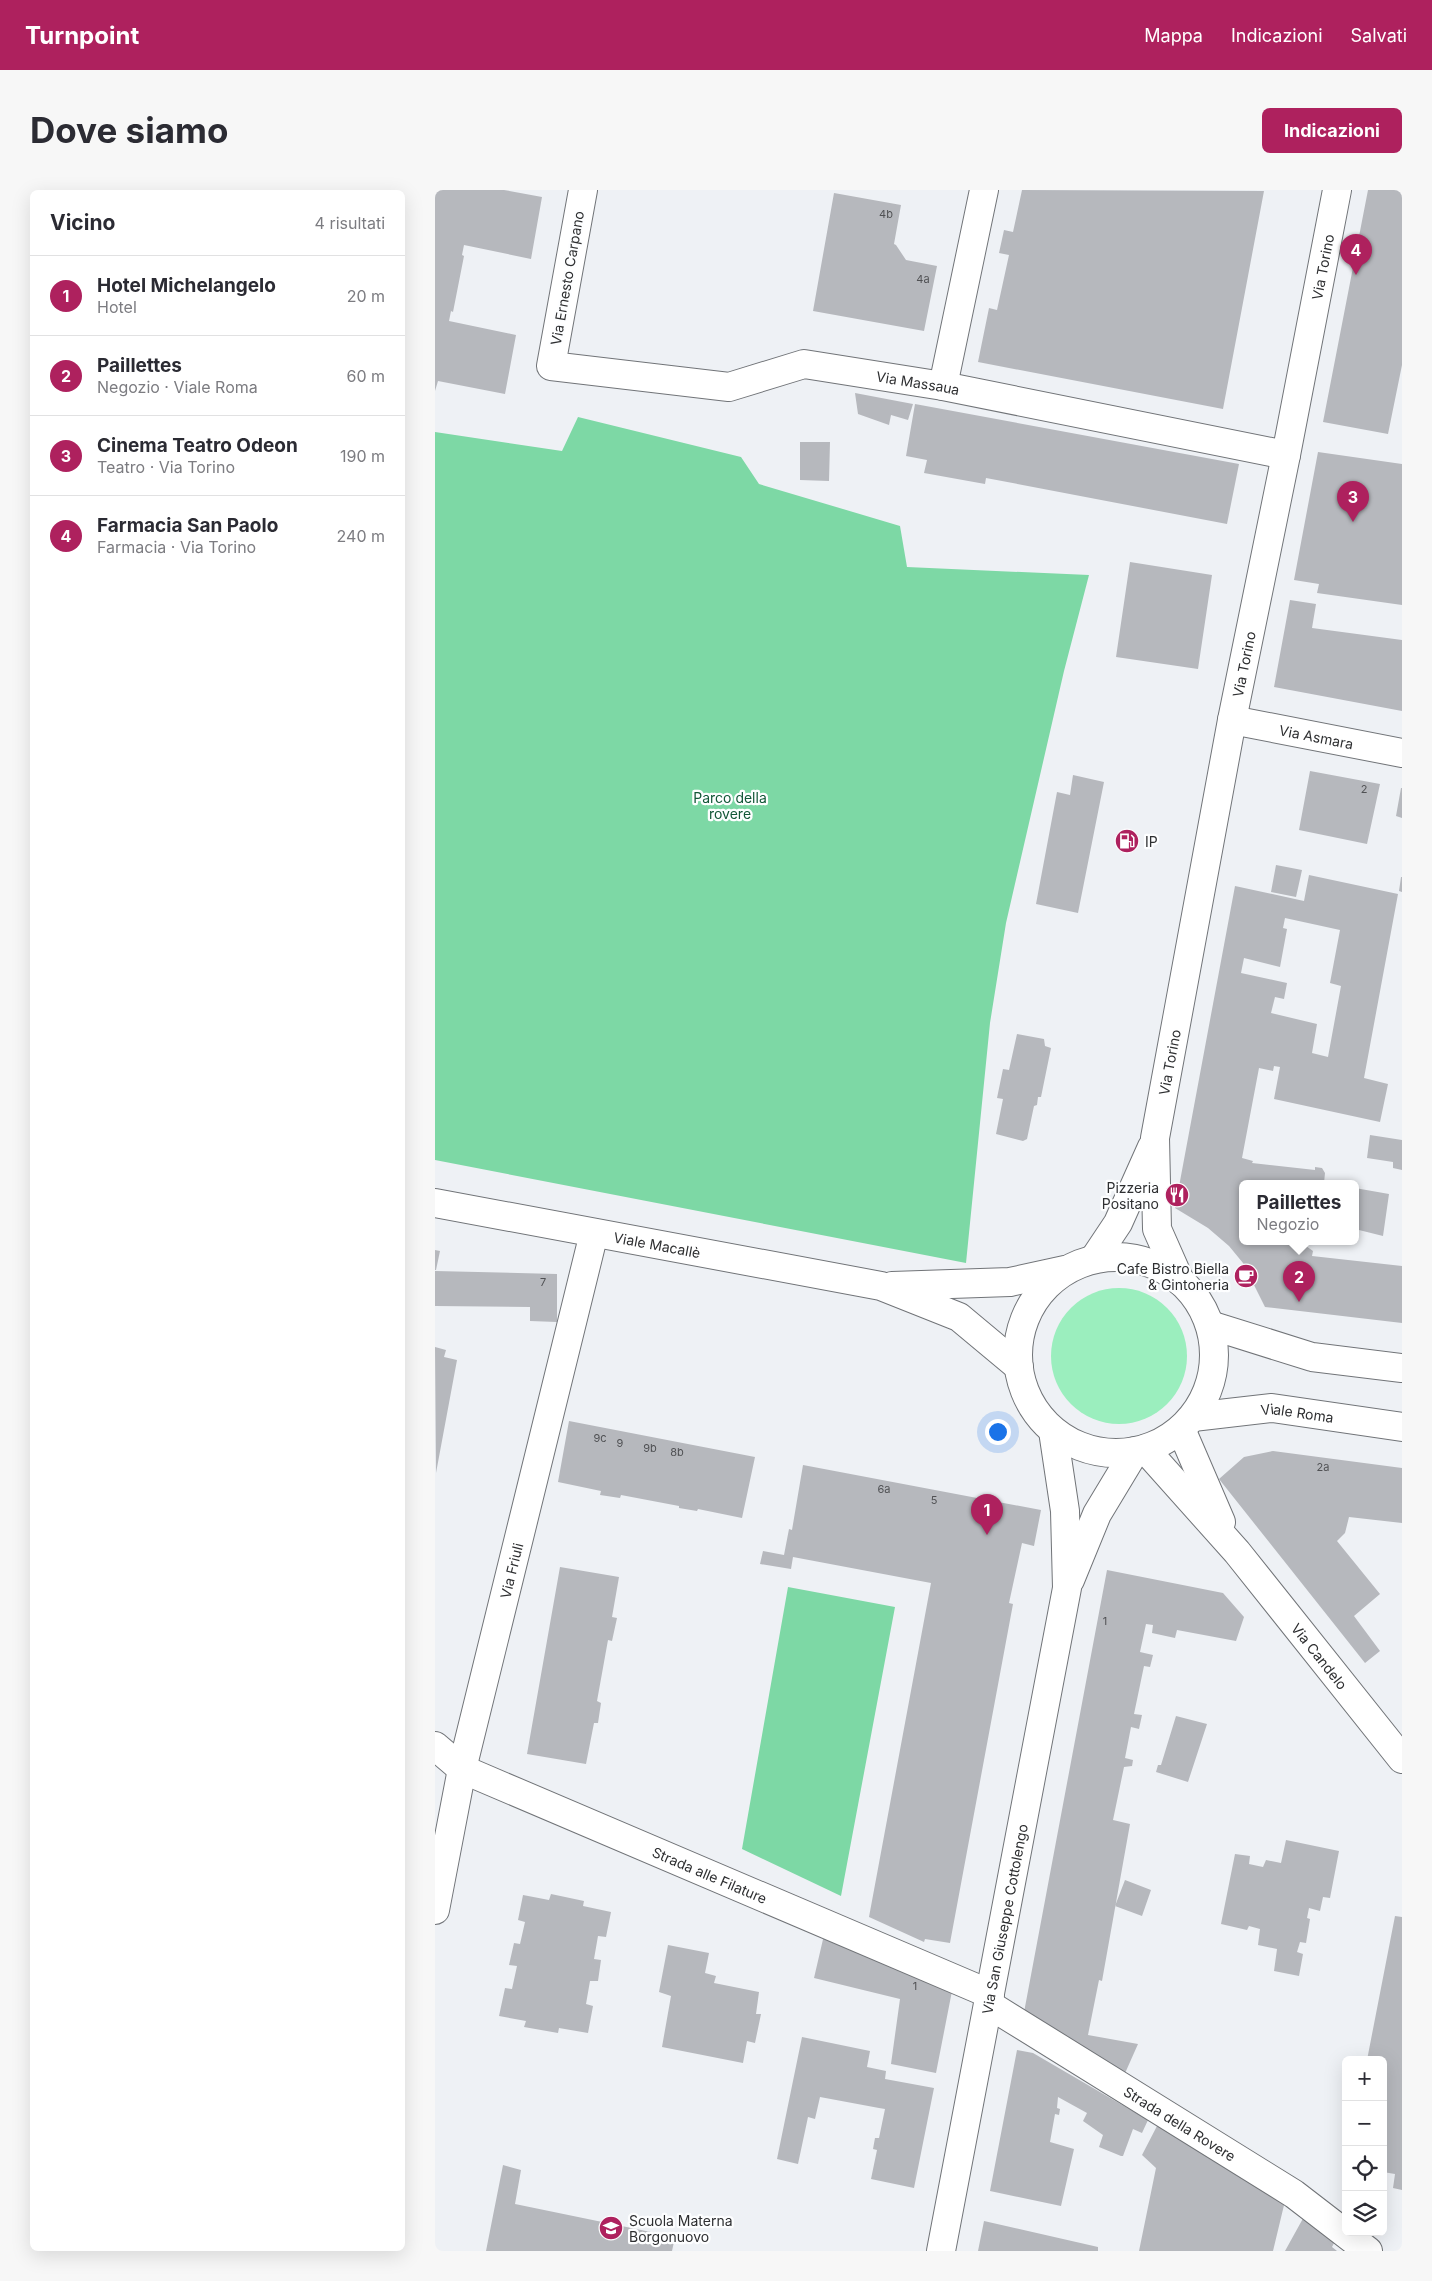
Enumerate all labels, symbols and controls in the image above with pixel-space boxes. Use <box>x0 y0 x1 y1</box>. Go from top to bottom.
text: Turnpoint <box>25 21 139 50</box>
text: Mappa <box>1144 25 1203 46</box>
text: Indicazioni <box>1231 25 1323 46</box>
text: Salvati <box>1351 25 1407 46</box>
button: Indicazioni <box>1262 108 1402 153</box>
text: Dove siamo <box>30 109 228 151</box>
house number: 4b <box>879 207 893 221</box>
street label: Via Ernesto Carpano <box>547 209 587 347</box>
text: Vicino <box>50 210 115 235</box>
text: 4 risultati <box>315 213 385 233</box>
street label: Via Torino <box>1308 232 1337 301</box>
pin: 4 <box>1340 234 1372 275</box>
house number: 4a <box>916 272 930 286</box>
text: Hotel Michelangelo <box>97 274 276 297</box>
text: 1 <box>63 286 69 306</box>
text: 20 m <box>347 286 385 306</box>
text: Hotel <box>97 297 137 317</box>
text: Paillettes <box>97 354 182 377</box>
text: 2 <box>61 366 71 386</box>
text: 60 m <box>346 366 385 386</box>
street label: Via Massaua <box>875 367 961 398</box>
text: Negozio · Viale Roma <box>97 377 258 397</box>
text: Cinema Teatro Odeon <box>97 434 298 457</box>
text: 3 <box>61 446 71 466</box>
text: 190 m <box>340 446 385 466</box>
text: Teatro · Via Torino <box>97 457 235 477</box>
pin: 3 <box>1337 481 1369 522</box>
text: Farmacia San Paolo <box>97 514 278 537</box>
text: 4 <box>61 526 71 546</box>
text: 240 m <box>337 526 385 546</box>
text: Farmacia · Via Torino <box>97 537 256 557</box>
street label: Via Torino <box>1228 630 1258 698</box>
street label: Via Asmara <box>1278 721 1355 752</box>
house number: 2 <box>1361 782 1367 796</box>
park label: Parco della rovere <box>693 789 767 822</box>
fuel station icon: IP <box>1114 828 1140 854</box>
place label: IP <box>1145 833 1158 850</box>
street label: Via Torino <box>1155 1028 1183 1097</box>
place label: Pizzeria Positano <box>1102 1179 1159 1212</box>
popup <box>1239 1180 1359 1245</box>
restaurant icon: Pizzeria Positano <box>1164 1182 1190 1208</box>
text: Paillettes <box>1257 1191 1341 1214</box>
text: Negozio <box>1257 1214 1319 1234</box>
street label: Viale Macallè <box>612 1228 702 1261</box>
place label: Cafe Bistro Biella & Gintoneria <box>1117 1260 1229 1293</box>
pin: 2 <box>1283 1261 1315 1302</box>
cafe icon: Cafe Bistro Biella & Gintoneria <box>1233 1263 1259 1289</box>
house number: 7 <box>540 1275 546 1289</box>
street label: Viale Roma <box>1260 1399 1335 1425</box>
your location <box>985 1419 1011 1445</box>
house number: 9c <box>593 1431 607 1445</box>
house number: 9 <box>617 1436 624 1450</box>
house number: 9b <box>643 1441 657 1455</box>
house number: 8b <box>670 1445 684 1459</box>
house number: 2a <box>1317 1460 1329 1474</box>
house number: 6a <box>878 1482 891 1496</box>
house number: 5 <box>931 1493 938 1507</box>
pin: 1 <box>971 1494 1003 1535</box>
street label: Via Friuli <box>496 1541 526 1600</box>
house number: 1 <box>1103 1614 1107 1628</box>
street label: Via Candelo <box>1288 1619 1351 1692</box>
street label: Via San Giuseppe Cottolengo <box>978 1822 1031 2016</box>
street label: Strada alle Filature <box>650 1843 770 1907</box>
house number: 1 <box>913 1979 917 1993</box>
map controls <box>1342 2056 1387 2236</box>
button: + <box>1342 2056 1387 2101</box>
street label: Strada della Rovere <box>1121 2082 1239 2164</box>
button: − <box>1342 2101 1387 2146</box>
button: locate <box>1342 2146 1387 2191</box>
button: layers <box>1342 2191 1387 2236</box>
place label: Scuola Materna Borgonuovo <box>629 2212 733 2245</box>
school or university icon: Scuola Materna Borgonuovo <box>598 2215 624 2241</box>

